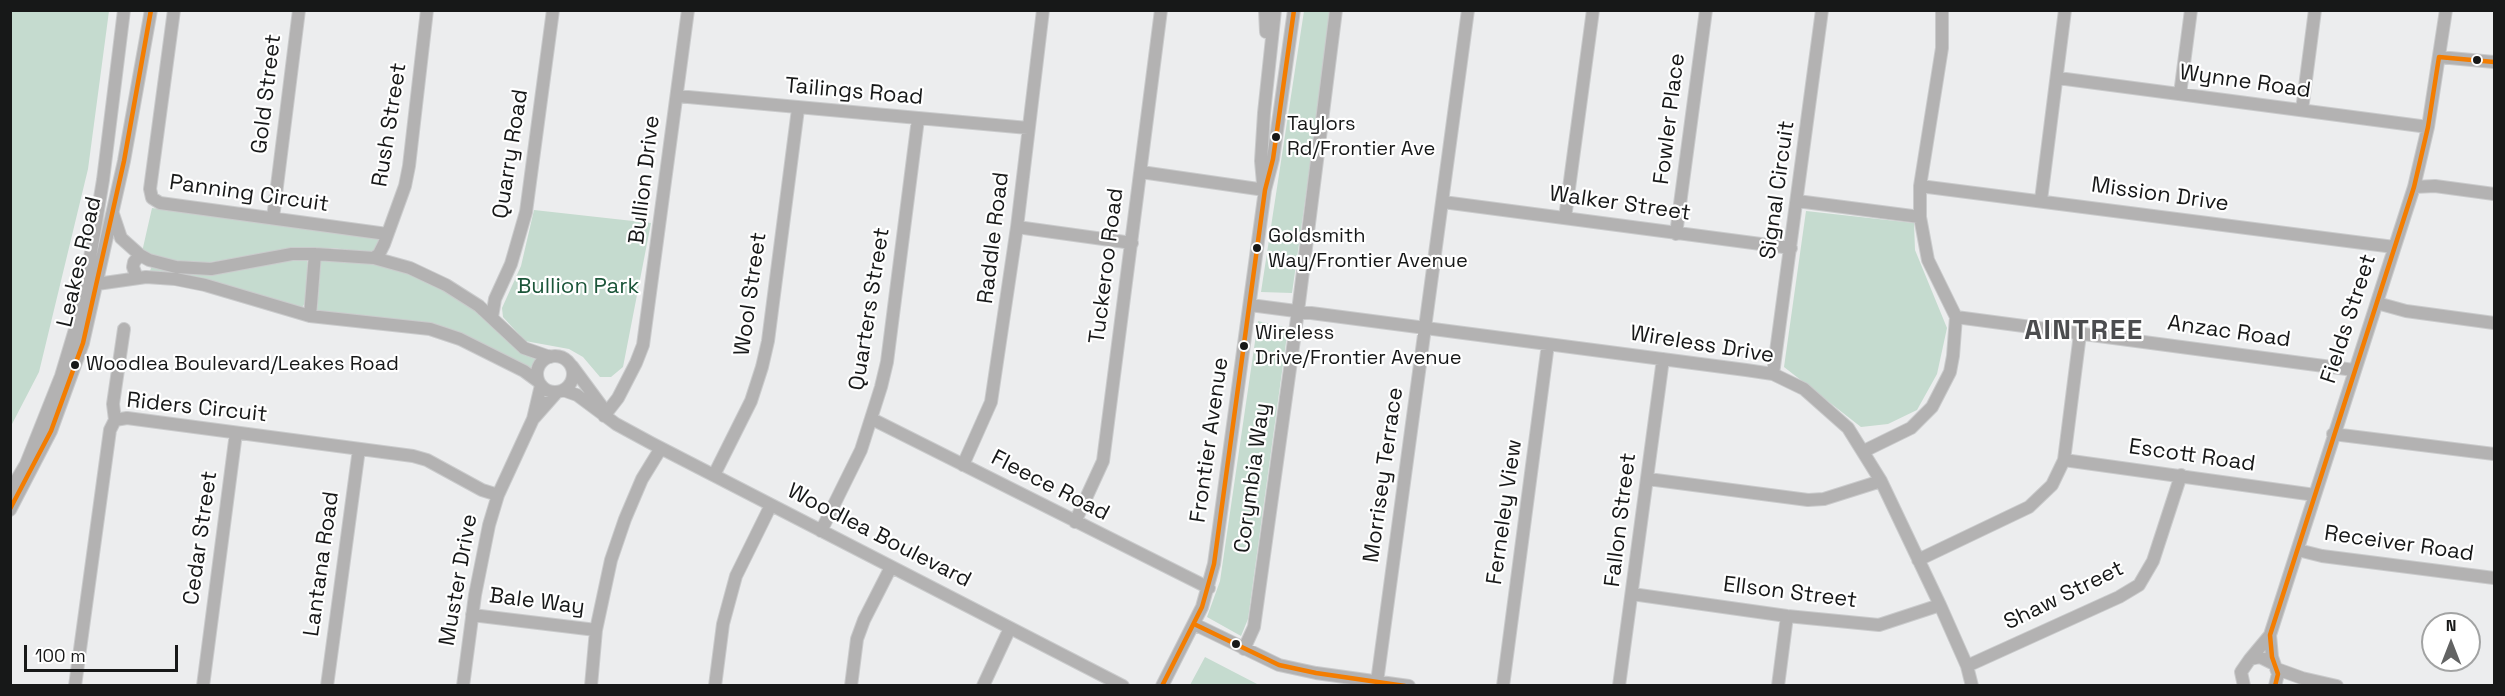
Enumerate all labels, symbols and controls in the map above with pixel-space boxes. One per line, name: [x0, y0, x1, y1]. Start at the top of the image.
street label: Gold Street: [247, 33, 287, 155]
street label: Fowler Place: [1649, 52, 1691, 186]
unlabelled marker: [2471, 54, 2483, 66]
street label: Wynne Road: [2178, 60, 2312, 104]
street label: Rush Street: [367, 61, 413, 189]
street label: Tailings Road: [784, 73, 924, 111]
street label: Quarry Road: [488, 87, 534, 221]
place label: Taylors Rd/Frontier Ave: [1287, 113, 1435, 160]
street label: Bullion Drive: [624, 114, 666, 246]
street label: Signal Circuit: [1755, 119, 1801, 261]
marker: Taylors Rd/Frontier Ave: [1270, 131, 1282, 143]
street label: Panning Circuit: [168, 170, 330, 218]
street label: Raddle Road: [973, 171, 1015, 305]
street label: Mission Drive: [2090, 172, 2230, 218]
street label: Walker Street: [1548, 181, 1692, 227]
street label: Tuckeroo Road: [1084, 187, 1130, 345]
street label: Leakes Road: [52, 194, 108, 330]
place label: Goldsmith Way/Frontier Avenue: [1268, 225, 1468, 272]
street label: Quarters Street: [844, 226, 896, 392]
street label: Wool Street: [729, 231, 773, 357]
marker: Goldsmith Way/Frontier Avenue: [1251, 242, 1263, 254]
street label: Fields Street: [2316, 251, 2382, 387]
park label: Bullion Park: [517, 274, 639, 300]
street label: Anzac Road: [2166, 310, 2292, 354]
district label: AINTREE: [2024, 314, 2144, 348]
street label: Wireless Drive: [1628, 321, 1776, 369]
place label: Wireless Drive/Frontier Avenue: [1255, 322, 1462, 369]
marker: Wireless Drive/Frontier Avenue: [1238, 340, 1250, 352]
place label: Woodlea Boulevard/Leakes Road: [86, 353, 399, 377]
street label: Frontier Avenue: [1185, 356, 1235, 524]
marker: Woodlea Boulevard/Leakes Road: [69, 359, 81, 371]
street label: Morrisey Terrace: [1359, 386, 1409, 564]
street label: Riders Circuit: [125, 387, 269, 429]
street label: Corymbia Way: [1229, 401, 1277, 555]
street label: Escott Road: [2127, 434, 2257, 478]
street label: Ferneley View: [1482, 438, 1528, 586]
street label: Fleece Road: [986, 445, 1114, 527]
street label: Fallon Street: [1600, 451, 1642, 589]
street label: Cedar Street: [179, 469, 223, 607]
street label: Woodlea Boulevard: [783, 478, 975, 594]
street label: Lantana Road: [299, 490, 345, 638]
street label: Muster Drive: [434, 512, 484, 648]
street label: Receiver Road: [2322, 520, 2476, 568]
street label: Shaw Street: [2000, 556, 2128, 636]
street label: Ellson Street: [1722, 572, 1858, 614]
street label: Bale Way: [488, 583, 586, 621]
north arrow: [2421, 612, 2481, 672]
text: N: [2446, 615, 2456, 636]
scale bar: [27, 633, 182, 671]
unlabelled marker: [1230, 638, 1242, 650]
text: 100 m: [35, 644, 86, 667]

